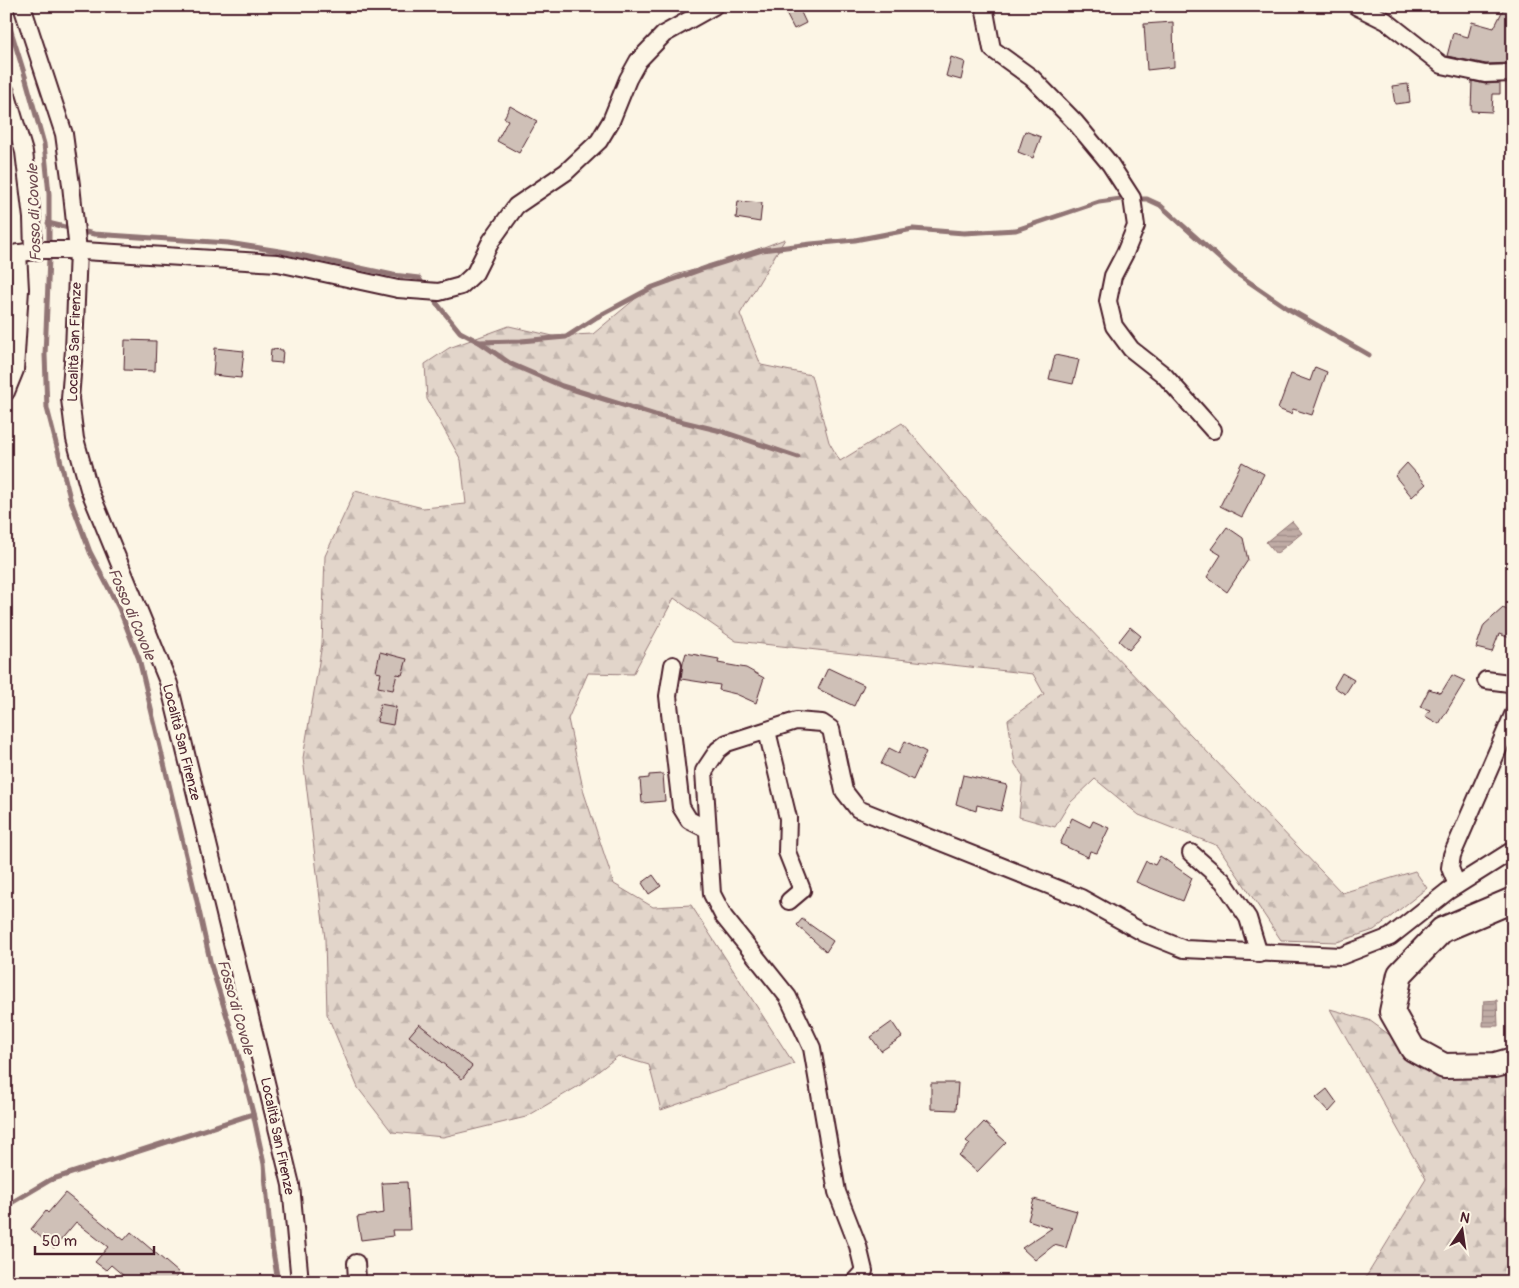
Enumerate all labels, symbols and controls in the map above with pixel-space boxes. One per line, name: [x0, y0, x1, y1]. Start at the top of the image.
water label: Fosso di Covole: [23, 162, 46, 262]
street label: Località San Firenze: [64, 282, 85, 402]
water label: Fosso di Covole: [104, 566, 160, 664]
street label: Località San Firenze: [159, 682, 204, 802]
water label: Fosso di Covole: [213, 958, 259, 1058]
street label: Località San Firenze: [257, 1076, 298, 1196]
north arrow: [1436, 1206, 1486, 1256]
text: N: [1458, 1208, 1471, 1227]
scale bar: [35, 1223, 154, 1255]
text: 50 m: [42, 1232, 77, 1251]

